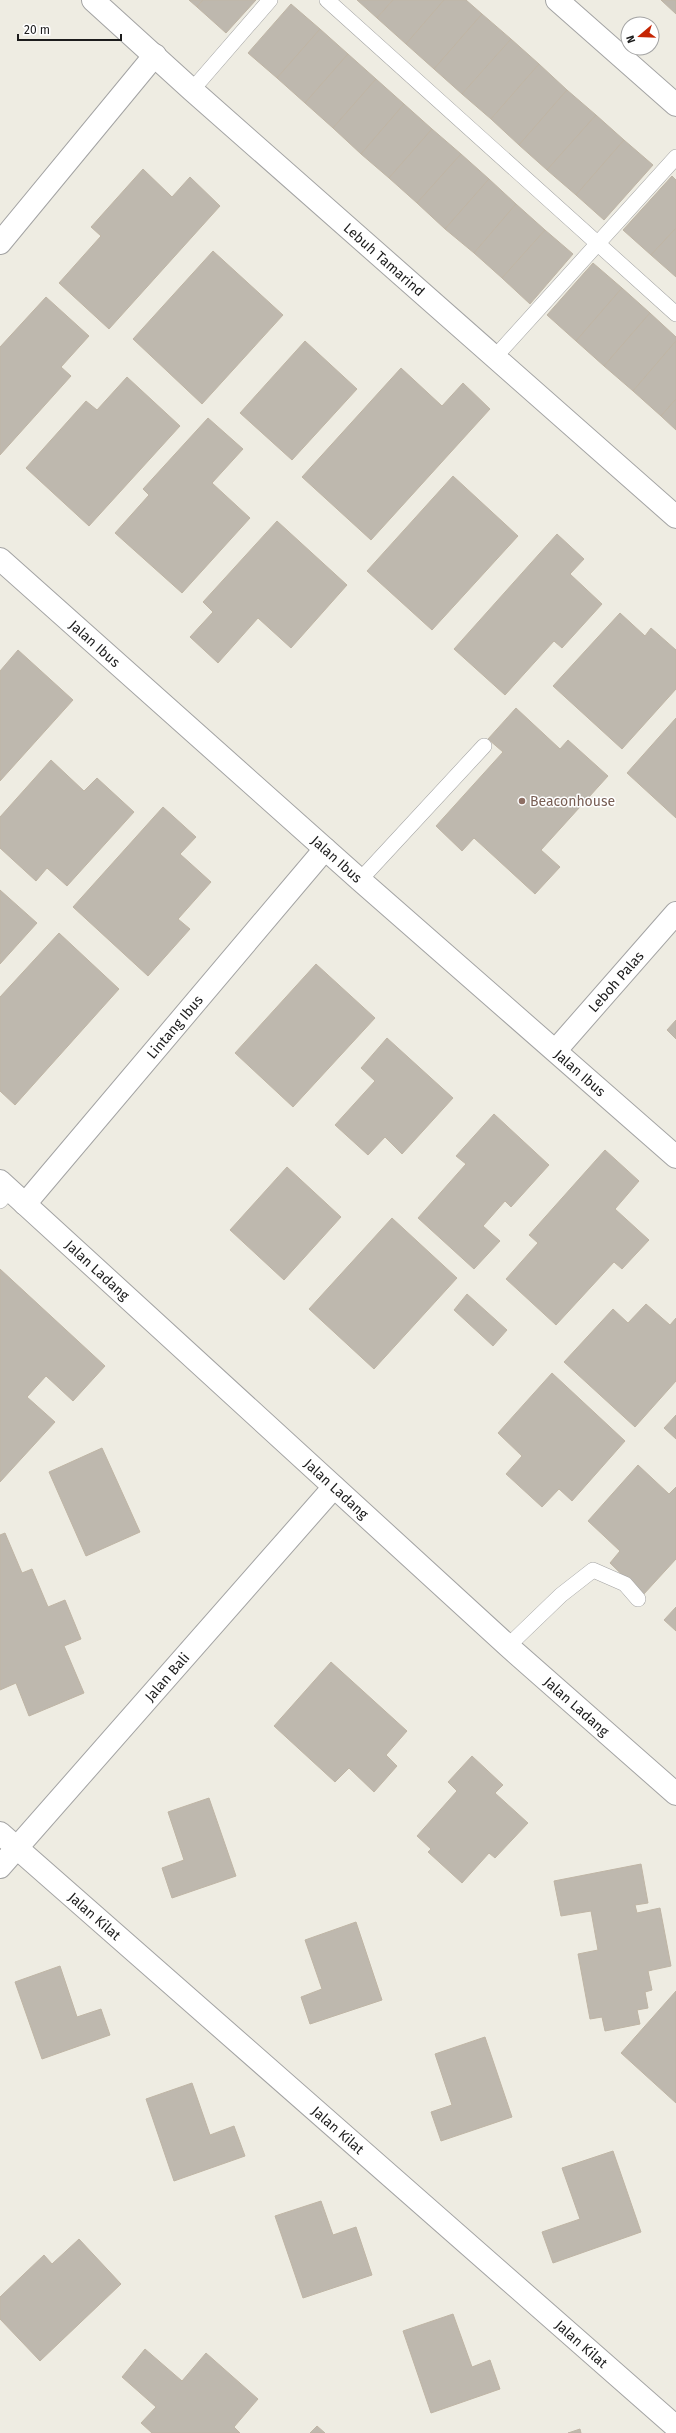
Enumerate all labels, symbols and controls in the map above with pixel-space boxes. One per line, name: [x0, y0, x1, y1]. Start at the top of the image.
scale bar: [18, 16, 121, 42]
north arrow: [620, 16, 660, 56]
text: 20 m: [24, 23, 50, 37]
text: N: [624, 34, 638, 45]
street label: Lebuh Tamarind: [340, 219, 428, 300]
street label: Jalan Ibus: [66, 616, 124, 671]
place label: Beaconhouse: [530, 793, 615, 810]
marker: Beaconhouse: [517, 796, 527, 806]
street label: Jalan Ibus: [308, 832, 366, 887]
street label: Leboh Palas: [585, 947, 648, 1016]
street label: Lintang Ibus: [143, 991, 207, 1062]
street label: Jalan Ibus: [551, 1046, 610, 1100]
street label: Jalan Ladang: [62, 1236, 134, 1304]
street label: Jalan Ladang: [301, 1455, 373, 1523]
street label: Jalan Bali: [141, 1649, 193, 1705]
street label: Jalan Ladang: [540, 1673, 613, 1740]
street label: Jalan Kilat: [65, 1889, 125, 1944]
street label: Jalan Kilat: [308, 2102, 369, 2158]
street label: Jalan Kilat: [552, 2316, 612, 2372]

